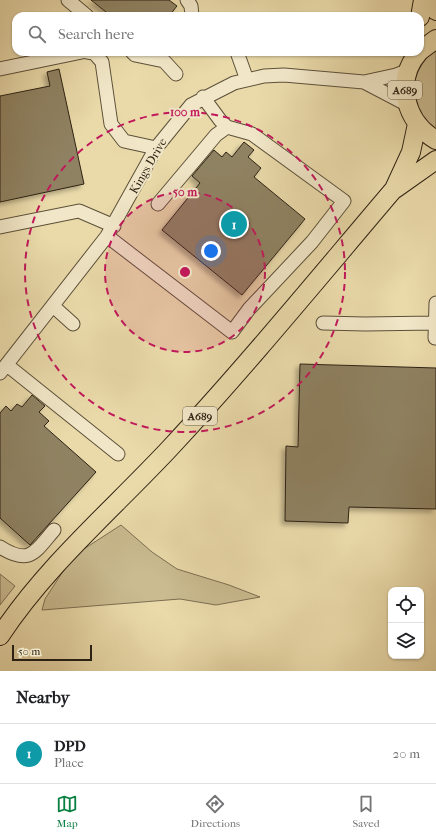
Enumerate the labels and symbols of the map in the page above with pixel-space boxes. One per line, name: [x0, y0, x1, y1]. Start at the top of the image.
road number: A689: [388, 81, 422, 99]
text: 100 m: [170, 105, 201, 119]
street label: Kings Drive: [126, 136, 170, 196]
text: 50 m: [173, 185, 198, 199]
pin: 1: [221, 209, 247, 239]
your location: [201, 241, 221, 261]
centre of rings: [178, 265, 192, 279]
road number: A689: [183, 407, 217, 425]
scale bar: [12, 643, 92, 662]

